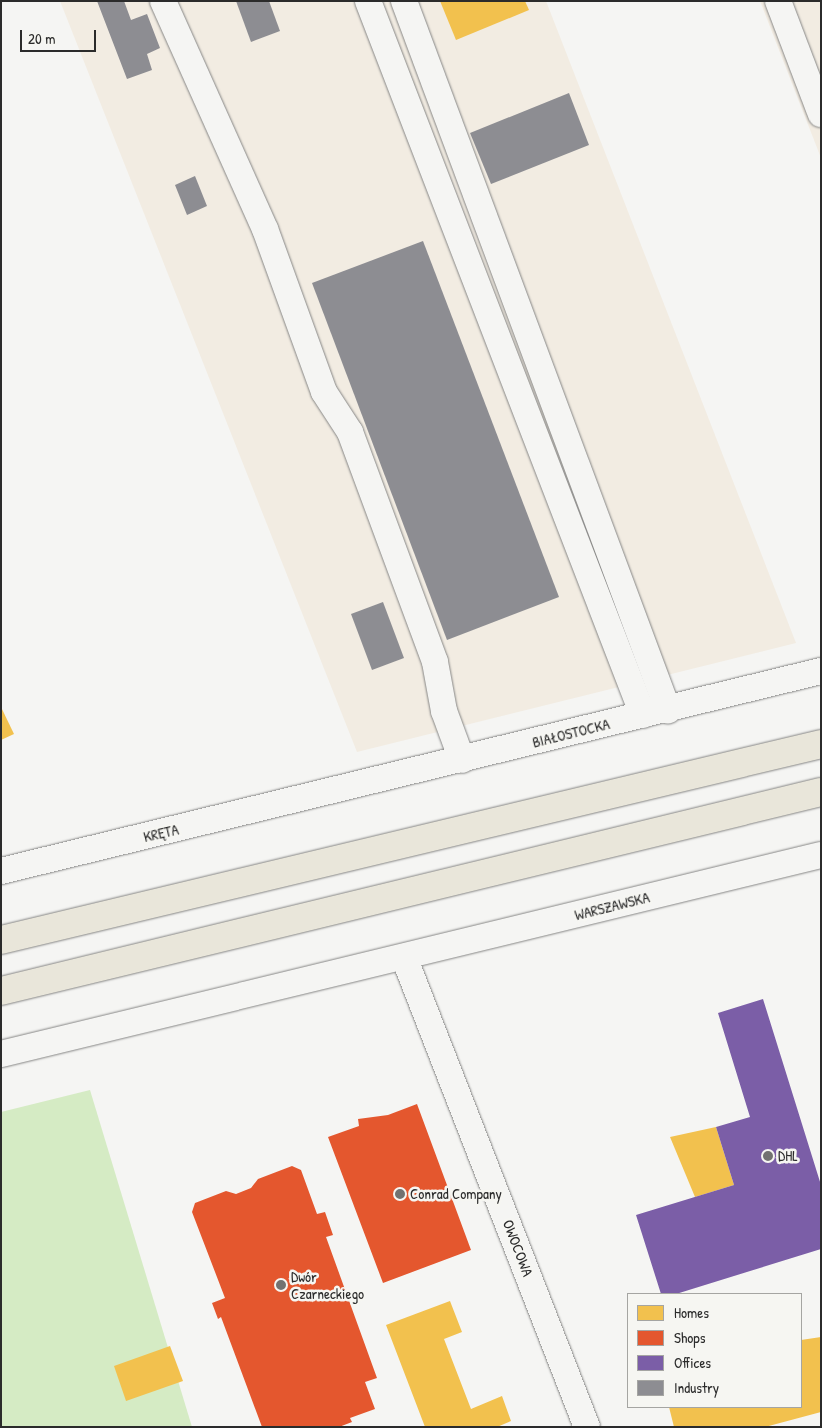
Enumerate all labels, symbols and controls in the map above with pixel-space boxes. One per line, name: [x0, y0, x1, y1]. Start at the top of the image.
scale bar: [22, 20, 99, 52]
text: 20 m: [28, 28, 55, 49]
street label: BIAŁOSTOCKA: [530, 715, 612, 751]
street label: KRĘTA: [142, 820, 180, 846]
street label: WARSZAWSKA: [573, 888, 651, 924]
place label: DHL: [778, 1147, 798, 1165]
marker: DHL: [762, 1150, 774, 1162]
place label: Conrad Company: [410, 1185, 502, 1203]
marker: Conrad Company: [394, 1188, 406, 1200]
street label: OWOCOWA: [499, 1217, 537, 1279]
place label: Dwór Czarneckiego: [291, 1267, 364, 1302]
marker: Dwór Czarneckiego: [275, 1279, 287, 1291]
legend: [627, 1293, 802, 1408]
text: Homes: [674, 1302, 709, 1323]
text: Shops: [674, 1327, 705, 1348]
text: Offices: [674, 1352, 711, 1373]
text: Industry: [674, 1377, 719, 1398]

